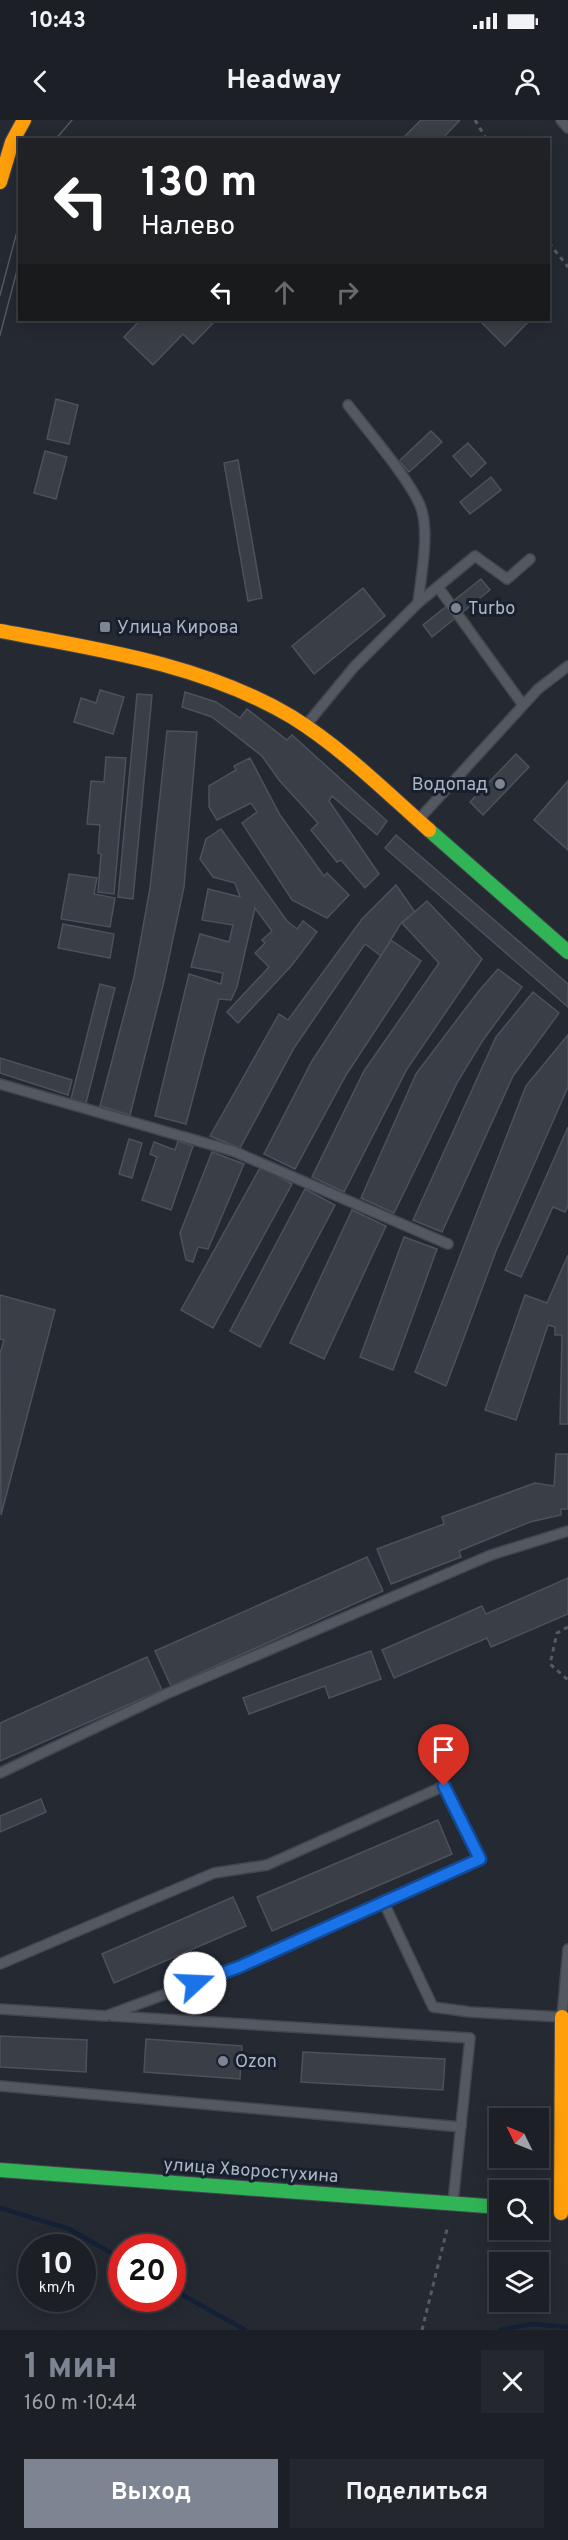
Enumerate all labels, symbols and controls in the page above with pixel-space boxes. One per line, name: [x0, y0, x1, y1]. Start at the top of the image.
text: 10:43: [30, 8, 86, 35]
text: Headway: [226, 64, 342, 98]
icon: back: [24, 65, 57, 98]
icon: person: [511, 65, 544, 98]
text: 130 m: [141, 158, 257, 211]
icon: left: [42, 162, 120, 240]
text: Налево: [141, 210, 235, 244]
icon: left: [205, 276, 238, 309]
icon: ahead: [268, 276, 301, 309]
icon: right: [331, 276, 364, 309]
place label: Turbo: [468, 598, 515, 621]
marker: Turbo: [449, 601, 463, 615]
place label: Улица Кирова: [117, 617, 238, 640]
marker: Улица Кирова: [98, 620, 112, 634]
place label: Водопад: [412, 774, 488, 797]
marker: Водопад: [493, 777, 507, 791]
pin: [418, 1724, 469, 1786]
icon: arrive: [427, 1733, 460, 1766]
position arrow: [163, 1951, 227, 2015]
place label: Ozon: [235, 2051, 277, 2074]
marker: Ozon: [216, 2054, 230, 2068]
north arrow: [489, 2108, 549, 2168]
map controls: [489, 2108, 549, 2312]
street label: улица Хворостухина: [163, 2154, 339, 2189]
button: search: [489, 2180, 549, 2240]
speed limit sign: 20: [108, 2234, 186, 2312]
text: 10: [41, 2247, 73, 2284]
button: layers: [489, 2252, 549, 2312]
text: km/h: [39, 2279, 75, 2298]
text: 1 мин: [24, 2345, 118, 2391]
button: close: [481, 2350, 544, 2413]
text: 160 m · 10:44: [24, 2391, 137, 2417]
button: Выход: [24, 2459, 278, 2528]
button: Поделиться: [290, 2459, 544, 2528]

